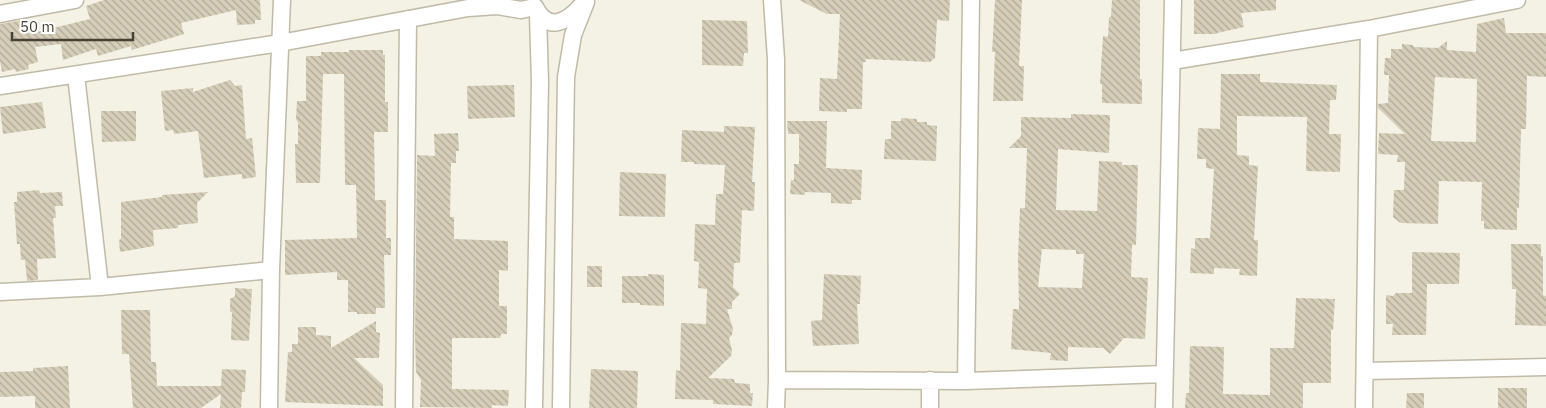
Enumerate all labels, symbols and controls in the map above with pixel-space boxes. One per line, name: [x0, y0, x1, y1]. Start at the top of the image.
scale bar: [12, 10, 134, 42]
text: 50 m: [20, 17, 55, 36]

